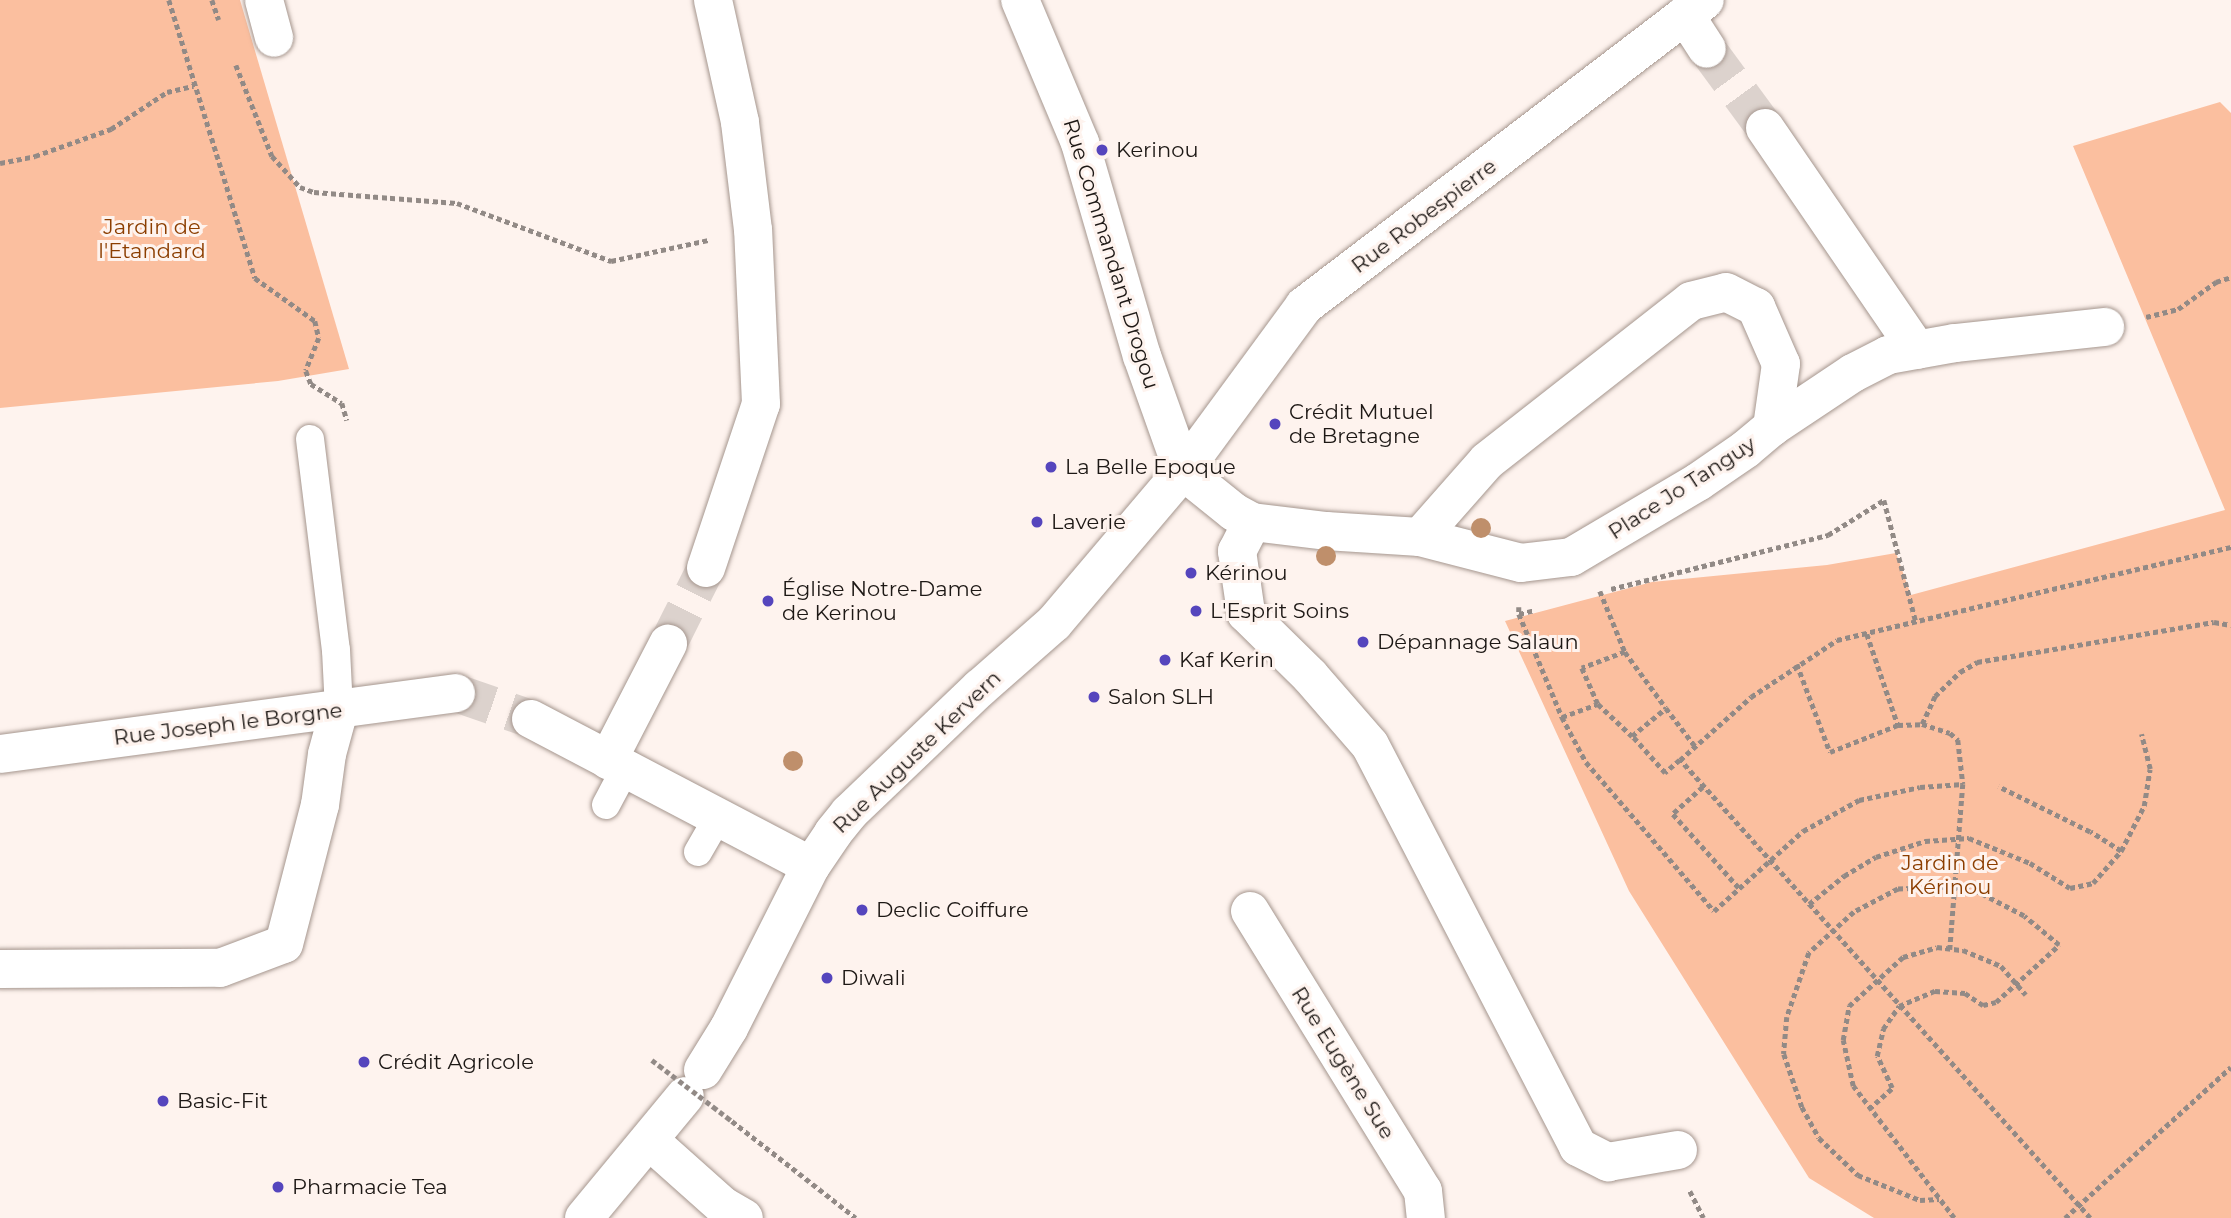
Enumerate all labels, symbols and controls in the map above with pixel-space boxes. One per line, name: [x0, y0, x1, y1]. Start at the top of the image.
street label: Rue Commandant Drogou: [1058, 116, 1164, 392]
place label: Kerinou: [1116, 137, 1198, 163]
marker: Kerinou: [1094, 142, 1110, 158]
street label: Rue Robespierre: [1347, 153, 1501, 279]
park label: Jardin de l'Etandard: [98, 214, 206, 264]
place label: Crédit Mutuel de Bretagne: [1289, 399, 1434, 449]
marker: Crédit Mutuel de Bretagne: [1267, 416, 1283, 432]
street label: Place Jo Tanguy: [1604, 431, 1760, 545]
place label: La Belle Epoque: [1065, 454, 1236, 480]
marker: La Belle Epoque: [1043, 459, 1059, 475]
place label: Laverie: [1051, 509, 1126, 535]
marker: Laverie: [1029, 514, 1045, 530]
place label: Kérinou: [1205, 560, 1287, 586]
marker: Kérinou: [1183, 565, 1199, 581]
place label: Église Notre-Dame de Kerinou: [782, 576, 983, 626]
marker: Église Notre-Dame de Kerinou: [760, 593, 776, 609]
place label: L'Esprit Soins: [1210, 598, 1349, 624]
marker: L'Esprit Soins: [1188, 603, 1204, 619]
place label: Dépannage Salaun: [1377, 629, 1579, 655]
marker: Dépannage Salaun: [1355, 634, 1371, 650]
place label: Kaf Kerin: [1179, 647, 1274, 673]
marker: Kaf Kerin: [1157, 652, 1173, 668]
street label: Rue Auguste Kervern: [828, 665, 1006, 839]
place label: Salon SLH: [1108, 684, 1214, 710]
marker: Salon SLH: [1086, 689, 1102, 705]
street label: Rue Joseph le Borgne: [112, 697, 344, 751]
park label: Jardin de Kérinou: [1901, 850, 1999, 900]
place label: Declic Coiffure: [876, 897, 1029, 923]
marker: Declic Coiffure: [854, 902, 870, 918]
place label: Diwali: [841, 965, 906, 991]
marker: Diwali: [819, 970, 835, 986]
street label: Rue Eugène Sue: [1286, 982, 1400, 1144]
place label: Crédit Agricole: [378, 1049, 534, 1075]
marker: Crédit Agricole: [356, 1054, 372, 1070]
place label: Basic-Fit: [177, 1088, 268, 1114]
marker: Basic-Fit: [155, 1093, 171, 1109]
place label: Pharmacie Tea: [292, 1174, 448, 1200]
marker: Pharmacie Tea: [270, 1179, 286, 1195]

